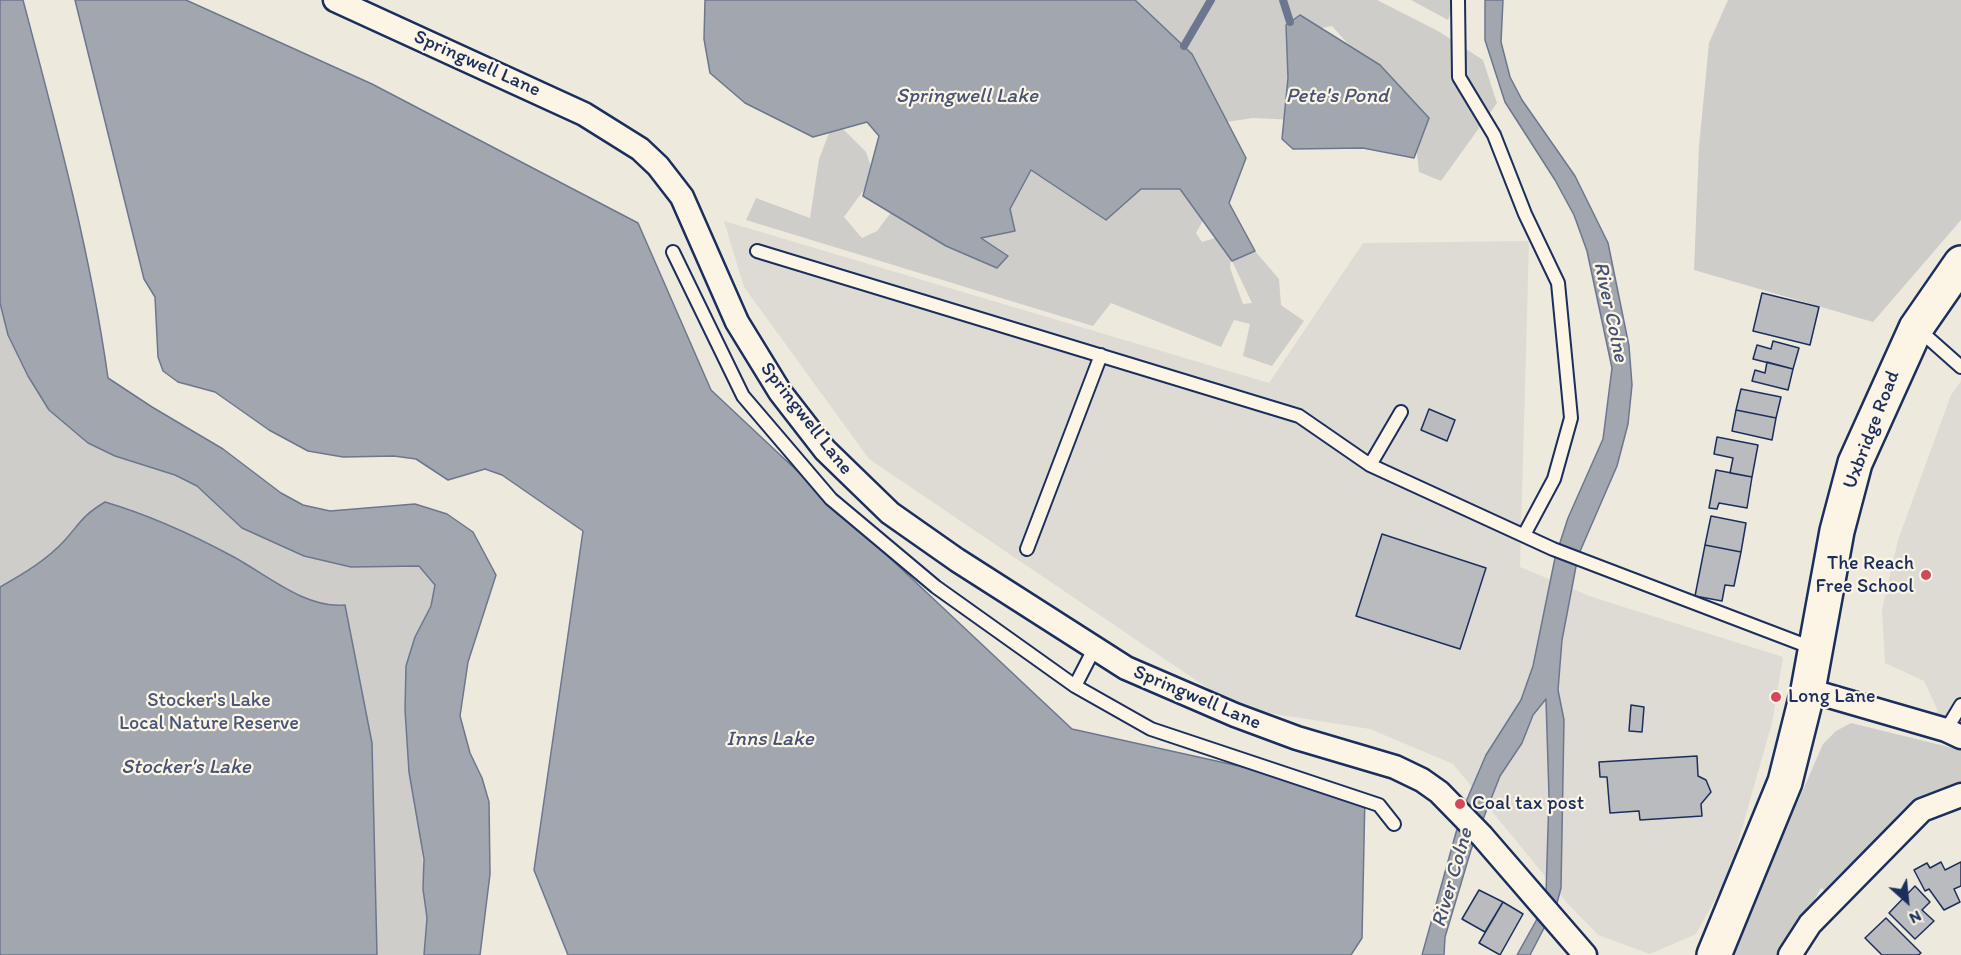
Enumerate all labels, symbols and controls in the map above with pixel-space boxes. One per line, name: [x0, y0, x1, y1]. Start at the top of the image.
street label: Springwell Lane: [410, 25, 544, 103]
water label: Springwell Lake: [896, 84, 1038, 110]
water label: Pete's Pond: [1286, 84, 1388, 110]
water label: River Colne: [1587, 260, 1633, 364]
street label: Springwell Lane: [755, 358, 857, 480]
street label: Uxbridge Road: [1838, 367, 1906, 493]
place label: The Reach Free School: [1816, 552, 1914, 599]
marker: The Reach Free School: [1919, 568, 1933, 582]
street label: Springwell Lane: [1130, 660, 1264, 736]
place label: Long Lane: [1788, 685, 1876, 709]
park label: Stocker's Lake Local Nature Reserve: [119, 689, 299, 736]
marker: Long Lane: [1769, 690, 1783, 704]
water label: Inns Lake: [726, 727, 814, 753]
water label: Stocker's Lake: [121, 755, 251, 781]
place label: Coal tax post: [1472, 792, 1584, 816]
marker: Coal tax post: [1453, 797, 1467, 811]
water label: River Colne: [1427, 826, 1479, 930]
north arrow: [1877, 871, 1937, 931]
text: N: [1906, 907, 1925, 928]

